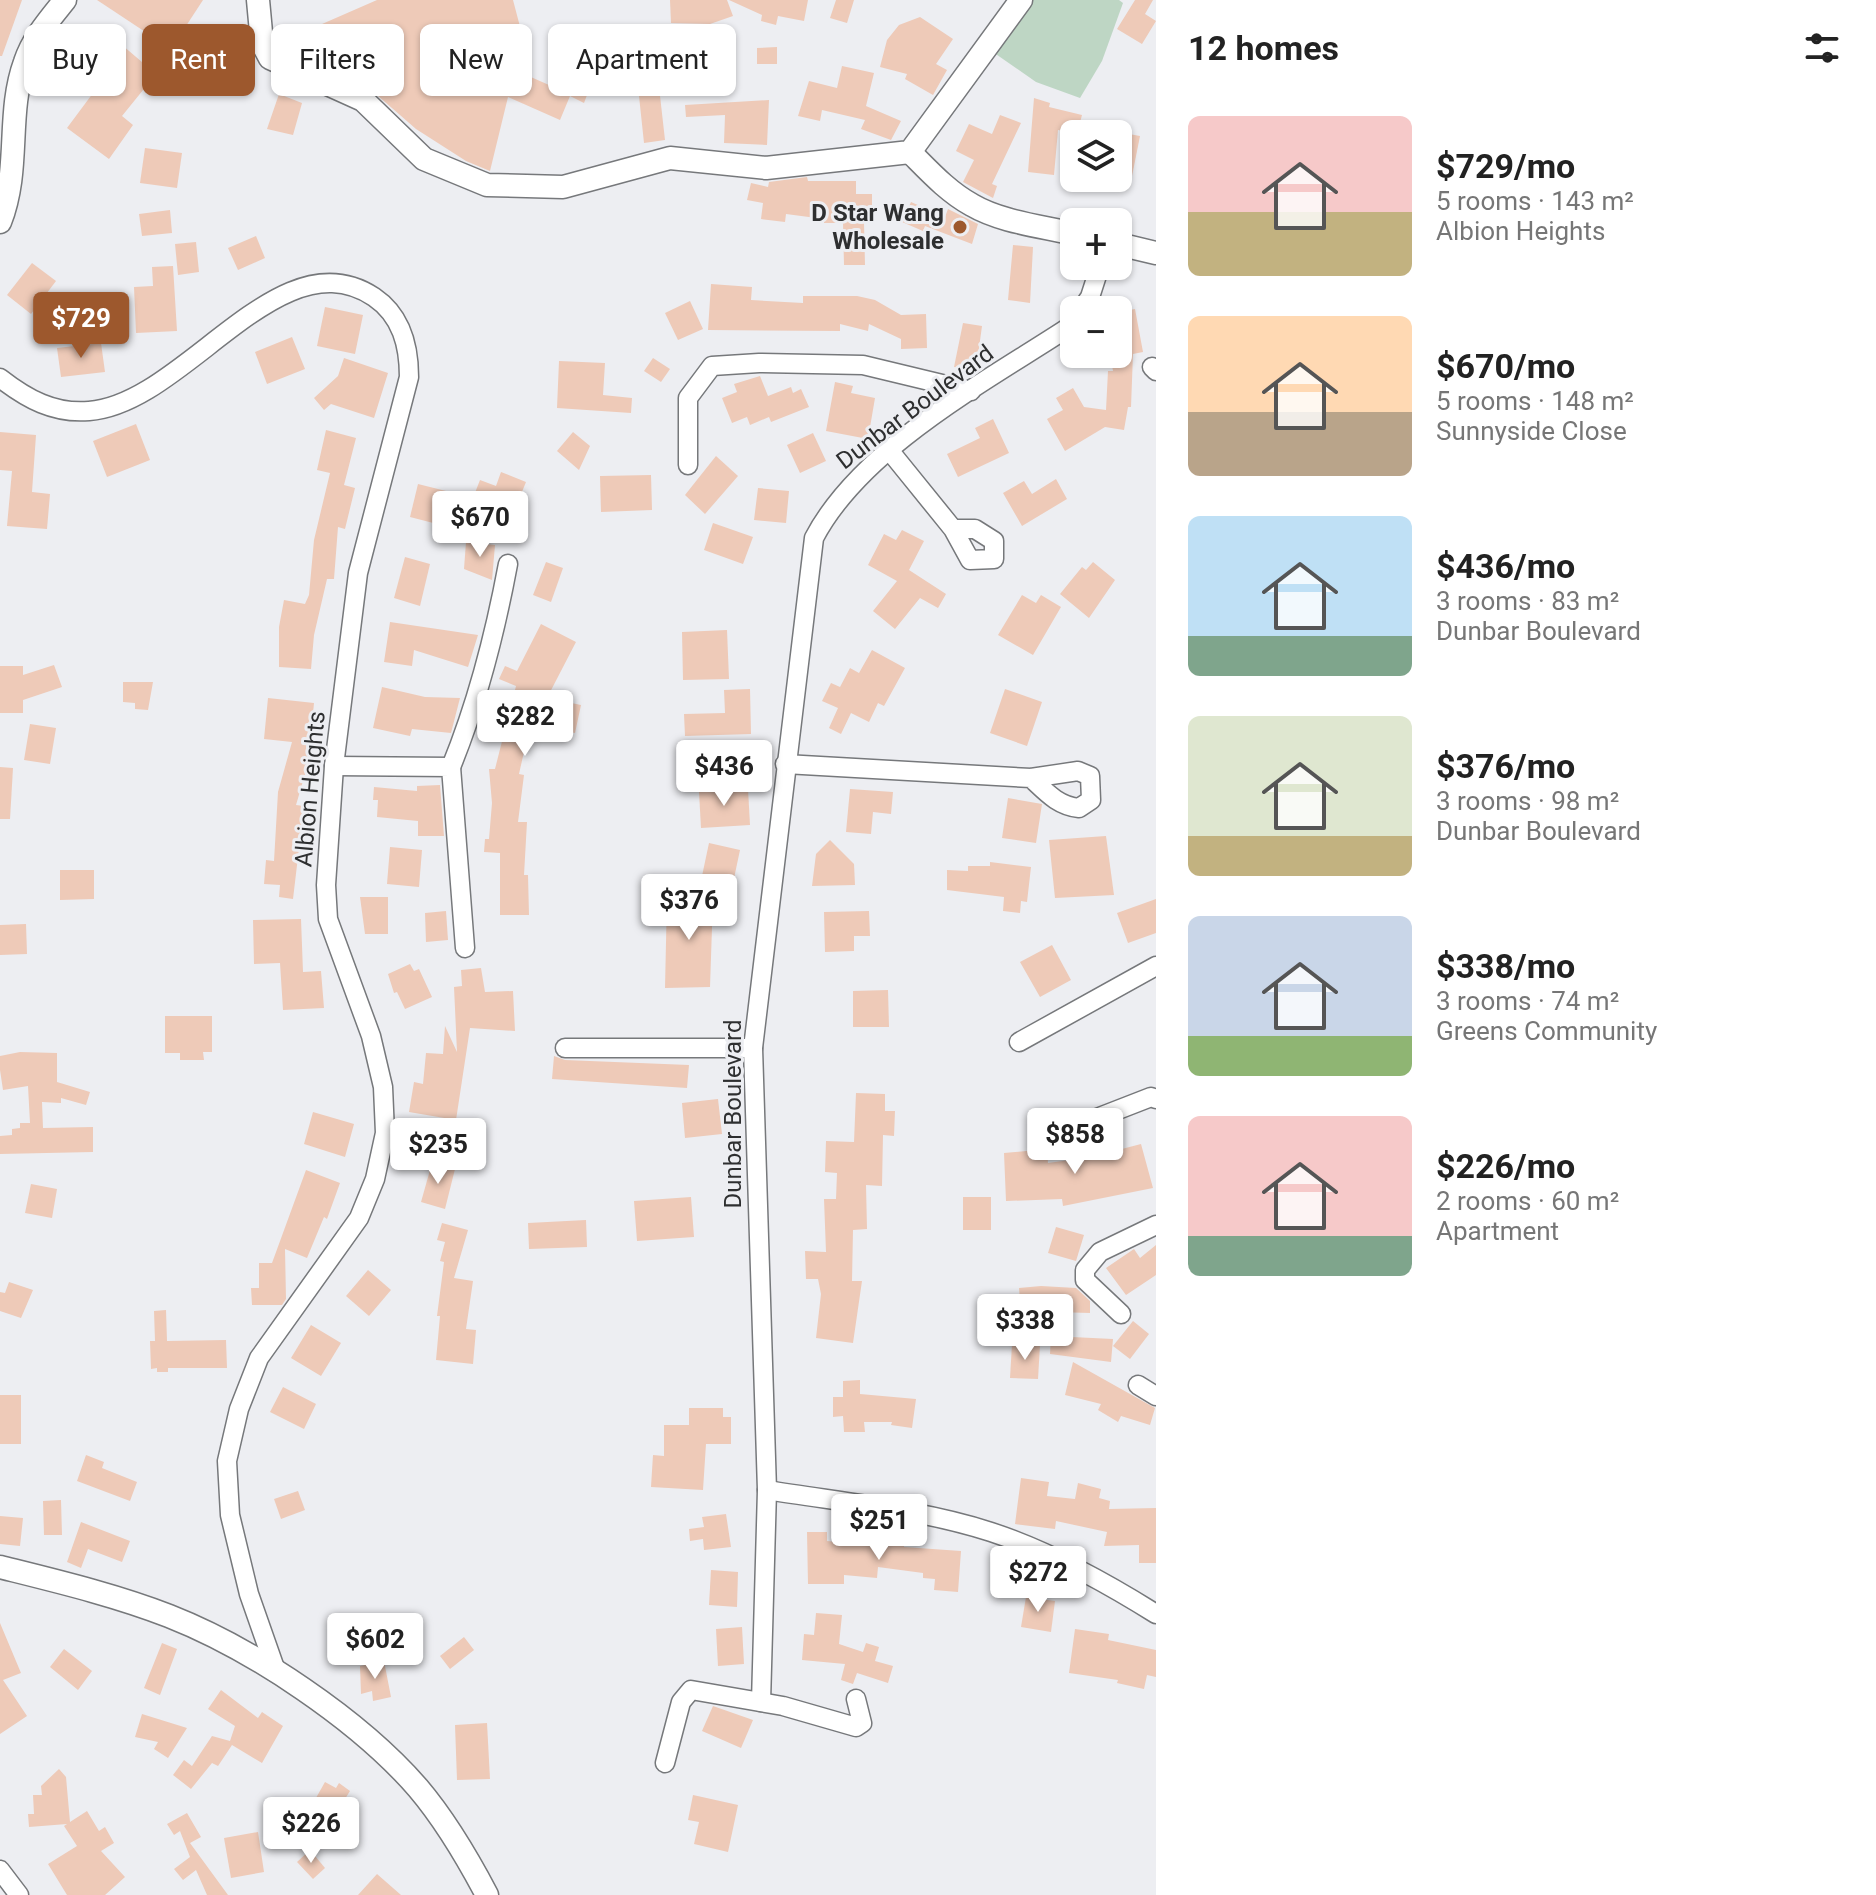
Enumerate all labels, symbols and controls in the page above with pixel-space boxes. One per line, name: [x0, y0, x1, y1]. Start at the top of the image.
chip: Buy: [24, 24, 126, 96]
chip: Rent: [142, 24, 255, 96]
chip: Filters: [271, 24, 404, 96]
chip: New: [420, 24, 532, 96]
chip: Apartment: [548, 24, 736, 96]
icon: filters: [1800, 26, 1844, 70]
text: 12 homes: [1188, 28, 1339, 68]
map controls: [1060, 120, 1132, 368]
button: layers: [1060, 120, 1132, 192]
text: $729/mo: [1436, 146, 1575, 186]
icon: home: [1252, 148, 1348, 244]
text: 5 rooms · 143 m²: [1436, 186, 1634, 216]
place label: D Star Wang Wholesale: [811, 199, 944, 255]
button: +: [1060, 208, 1132, 280]
text: Albion Heights: [1436, 216, 1605, 246]
marker: D Star Wang Wholesale: [951, 218, 969, 236]
pin: $729: [34, 292, 128, 360]
button: −: [1060, 296, 1132, 368]
text: $729: [51, 303, 111, 333]
street label: Dunbar Boulevard: [831, 339, 999, 475]
text: $670/mo: [1436, 346, 1575, 386]
icon: home: [1252, 348, 1348, 444]
text: 5 rooms · 148 m²: [1436, 386, 1634, 416]
text: Sunnyside Close: [1436, 416, 1627, 446]
pin: $670: [433, 491, 527, 559]
text: $670: [450, 502, 510, 532]
text: $436/mo: [1436, 546, 1575, 586]
icon: home: [1252, 548, 1348, 644]
text: 3 rooms · 83 m²: [1436, 586, 1619, 616]
text: Dunbar Boulevard: [1436, 616, 1641, 646]
pin: $282: [478, 690, 572, 758]
text: $282: [495, 701, 555, 731]
street label: Albion Heights: [289, 710, 331, 868]
pin: $436: [677, 740, 771, 808]
text: $376/mo: [1436, 746, 1575, 786]
icon: home: [1252, 748, 1348, 844]
text: $436: [694, 751, 754, 781]
text: 3 rooms · 98 m²: [1436, 786, 1619, 816]
text: Dunbar Boulevard: [1436, 816, 1641, 846]
pin: $376: [642, 874, 736, 942]
text: $376: [659, 885, 719, 915]
text: $338/mo: [1436, 946, 1575, 986]
icon: home: [1252, 948, 1348, 1044]
text: 3 rooms · 74 m²: [1436, 986, 1619, 1016]
text: Greens Community: [1436, 1016, 1657, 1046]
street label: Dunbar Boulevard: [719, 1019, 747, 1209]
pin: $858: [1028, 1108, 1122, 1176]
pin: $235: [391, 1118, 485, 1186]
text: $858: [1045, 1119, 1105, 1149]
text: $235: [408, 1129, 468, 1159]
text: $226/mo: [1436, 1146, 1575, 1186]
icon: home: [1252, 1148, 1348, 1244]
text: 2 rooms · 60 m²: [1436, 1186, 1619, 1216]
text: Apartment: [1436, 1216, 1559, 1246]
pin: $338: [978, 1294, 1072, 1362]
text: $338: [995, 1305, 1055, 1335]
pin: $251: [832, 1494, 926, 1562]
text: $251: [849, 1505, 909, 1535]
pin: $272: [991, 1546, 1085, 1614]
text: $272: [1008, 1557, 1068, 1587]
pin: $602: [328, 1613, 422, 1681]
text: $602: [345, 1624, 405, 1654]
pin: $226: [264, 1797, 358, 1865]
text: $226: [281, 1808, 341, 1838]

